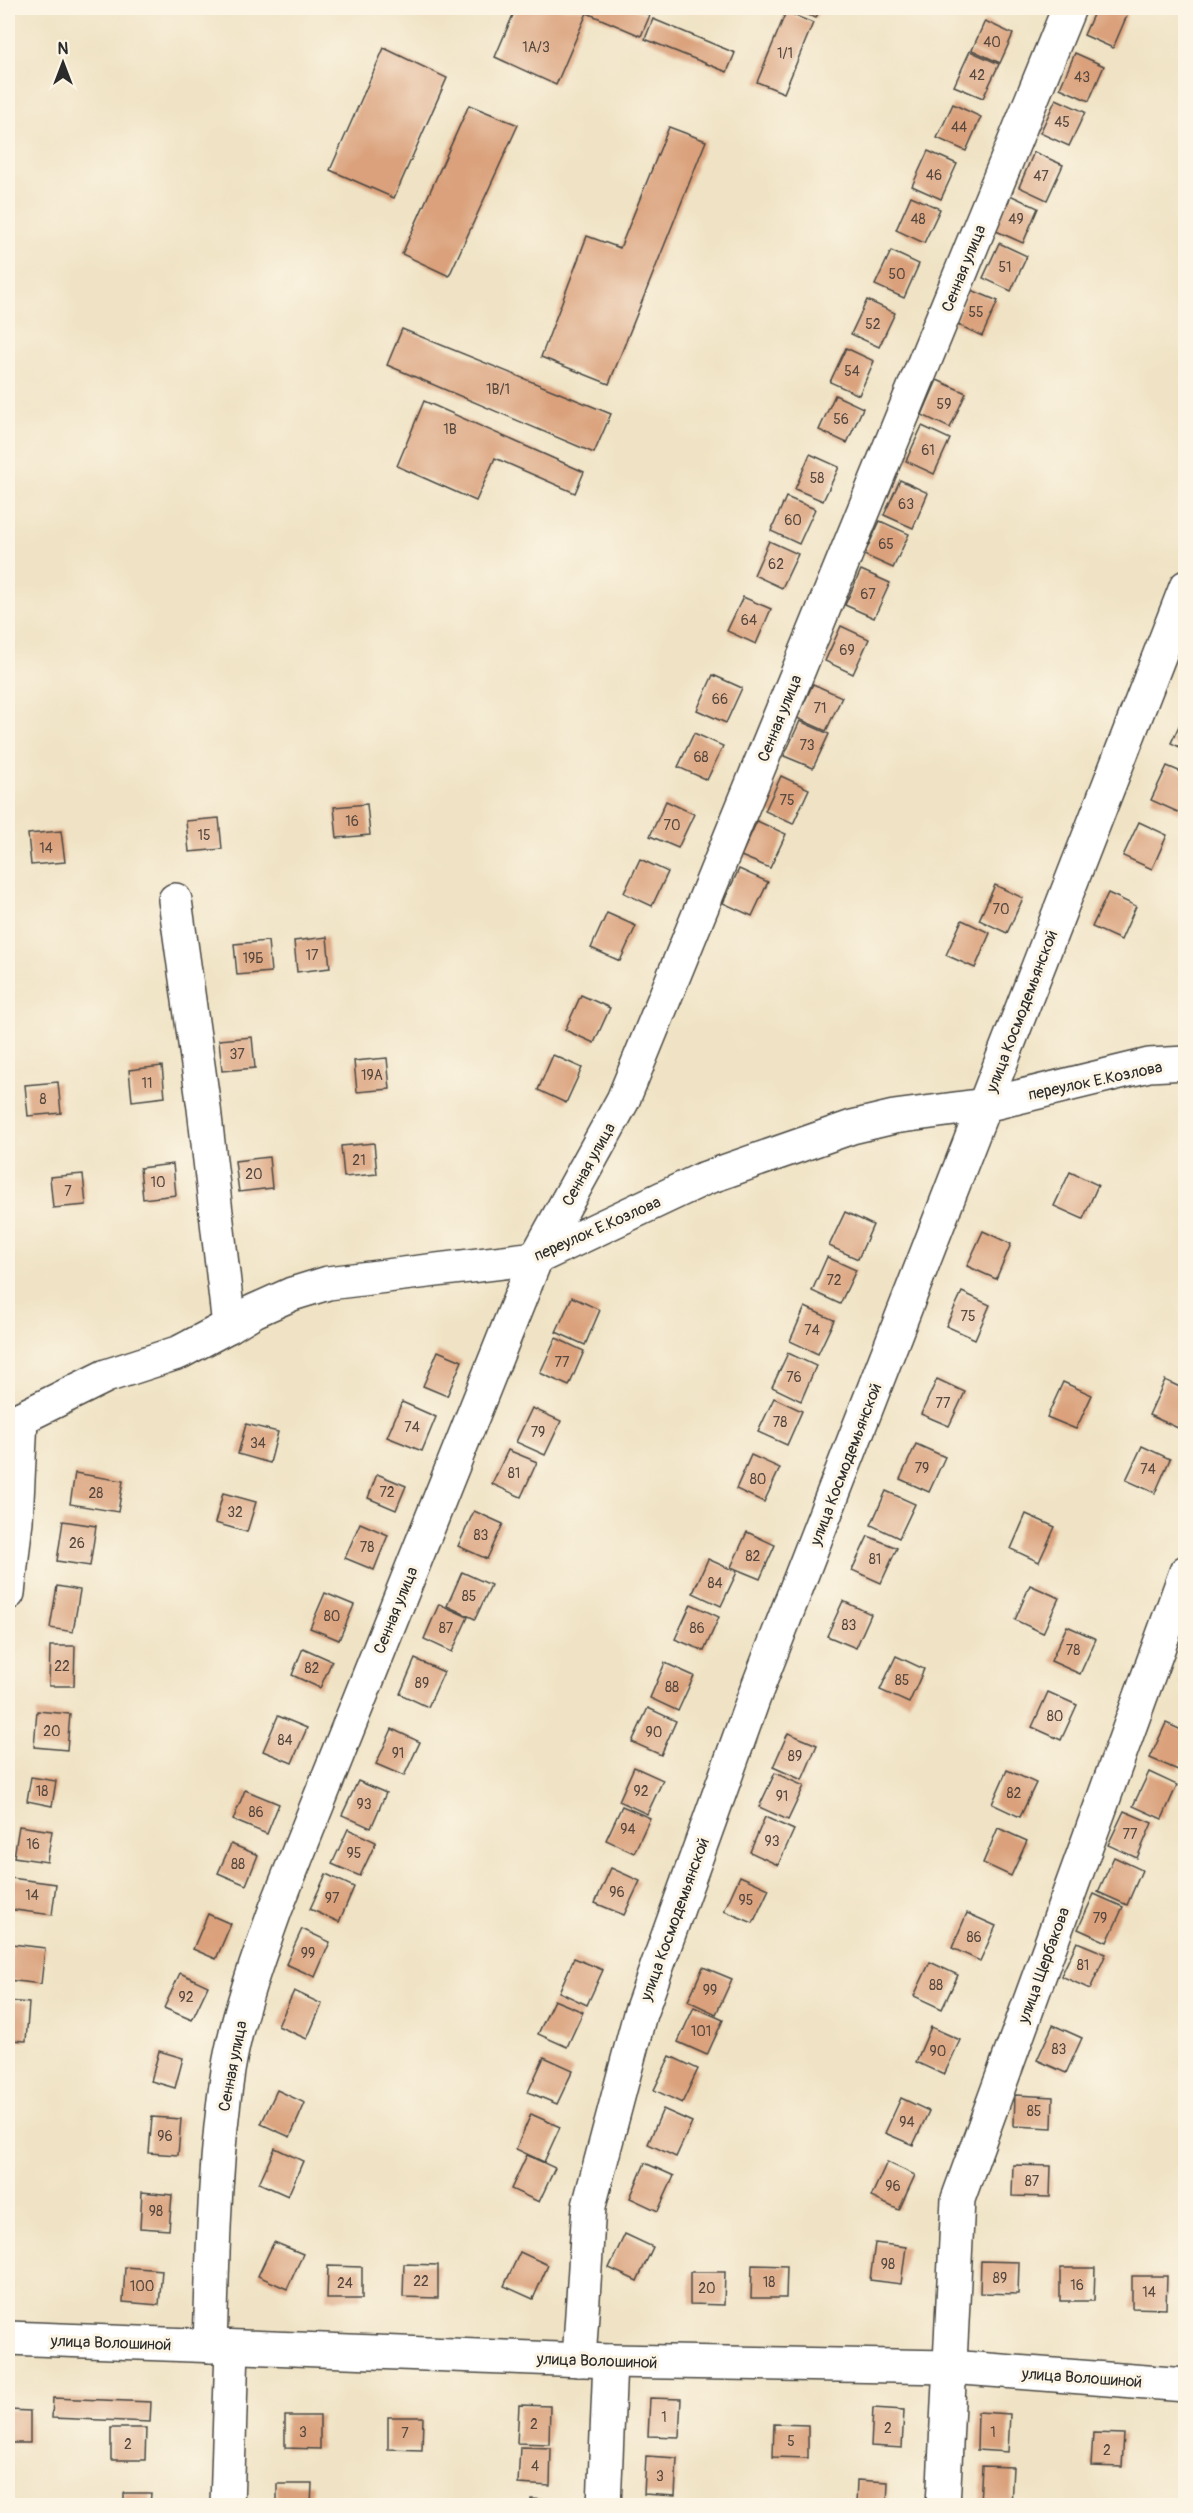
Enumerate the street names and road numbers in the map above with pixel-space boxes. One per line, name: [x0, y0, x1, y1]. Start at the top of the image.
street label: Сенная улица: [937, 222, 990, 315]
street label: Сенная улица: [753, 672, 806, 765]
street label: улица Космодемьянской: [981, 928, 1062, 1096]
street label: переулок Е.Козлова: [1026, 1057, 1164, 1105]
street label: Сенная улица: [558, 1119, 620, 1210]
street label: переулок Е.Козлова: [531, 1192, 664, 1266]
street label: улица Космодемьянской: [805, 1381, 886, 1549]
street label: Сенная улица: [369, 1564, 422, 1657]
street label: улица Космодемьянской: [636, 1835, 714, 2004]
street label: улица Щербакова: [1013, 1905, 1074, 2027]
street label: Сенная улица: [214, 2019, 252, 2113]
street label: улица Волошиной: [49, 2331, 172, 2355]
street label: улица Волошиной: [535, 2349, 658, 2373]
street label: улица Волошиной: [1020, 2364, 1143, 2392]

